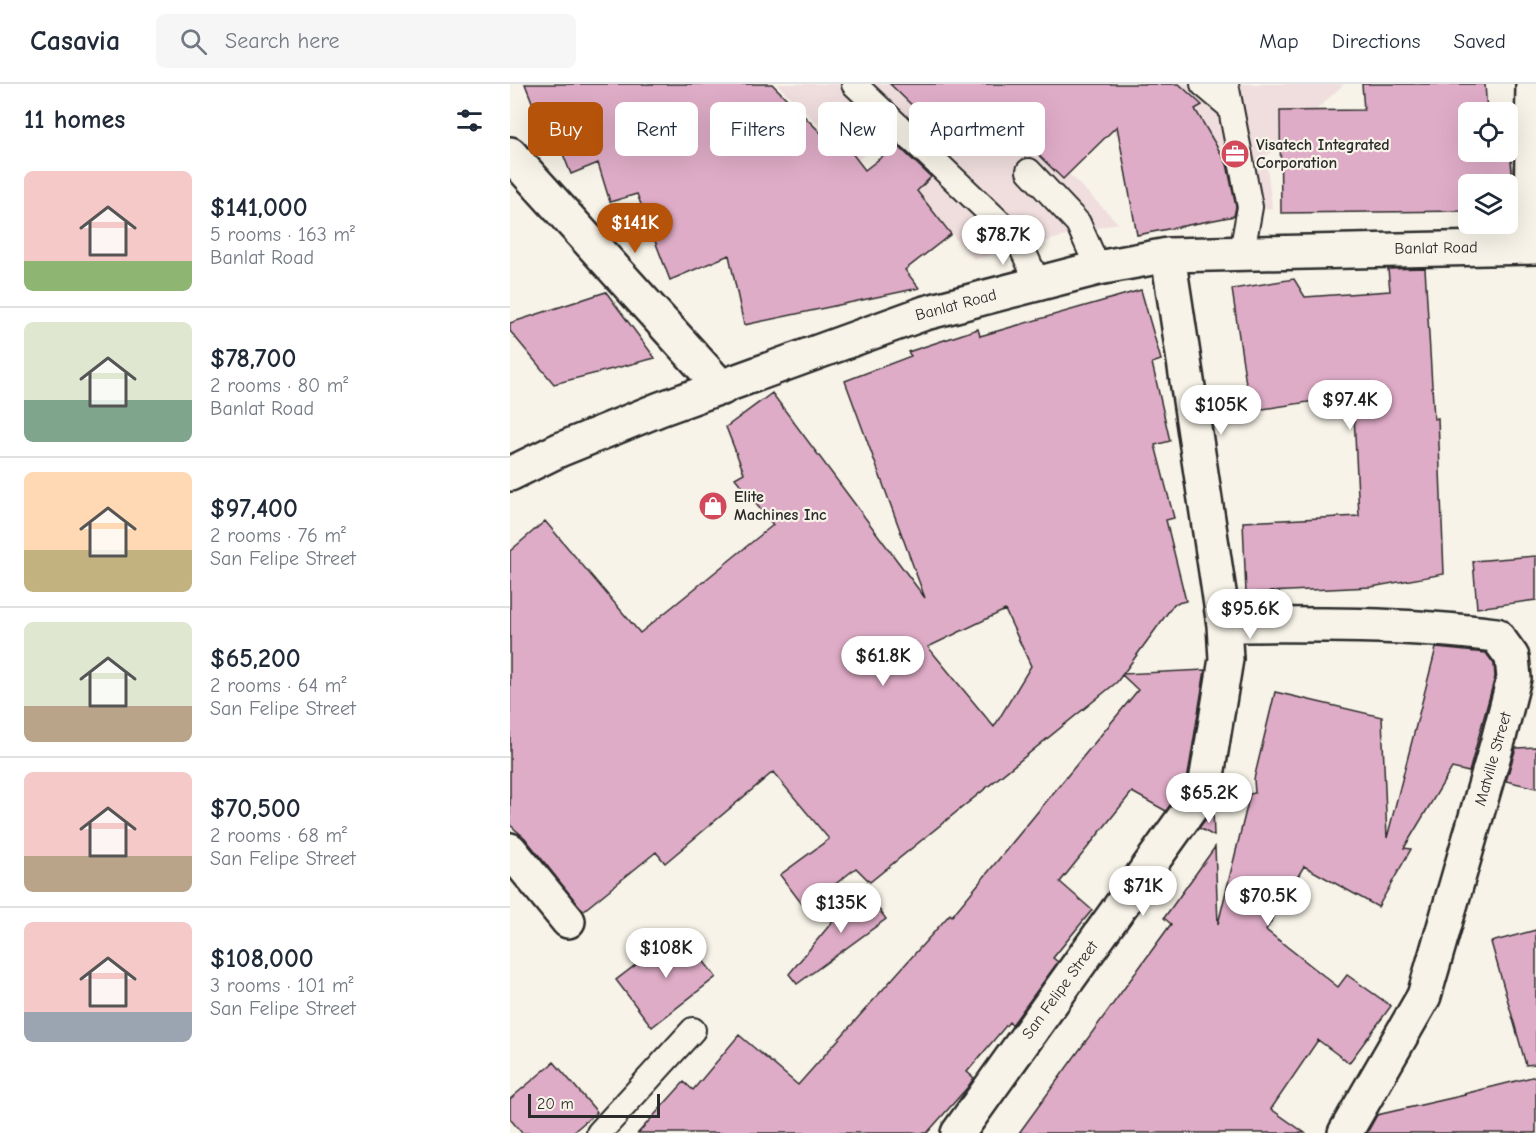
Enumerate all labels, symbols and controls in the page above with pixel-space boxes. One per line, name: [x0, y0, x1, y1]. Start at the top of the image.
search box: [156, 14, 576, 68]
text: Casavia: [30, 25, 120, 57]
icon: search: [177, 25, 210, 58]
text: Search here: [225, 28, 340, 54]
text: Map: [1259, 29, 1299, 53]
text: Directions: [1332, 29, 1421, 53]
text: Saved: [1454, 29, 1506, 53]
chip: Buy: [528, 102, 603, 156]
chip: Rent: [615, 102, 698, 156]
chip: Filters: [710, 102, 806, 156]
chip: New: [818, 102, 897, 156]
chip: Apartment: [909, 102, 1045, 156]
map controls: [1458, 102, 1518, 234]
button: locate: [1458, 102, 1518, 162]
icon: filters: [453, 104, 486, 137]
text: 11 homes: [24, 105, 125, 135]
place label: Visatech Integrated Corporation: [1256, 136, 1390, 172]
office icon: Visatech Integrated Corporation: [1219, 138, 1251, 170]
button: layers: [1458, 174, 1518, 234]
text: $141,000: [210, 193, 308, 223]
icon: home: [72, 195, 144, 267]
pin: $141K: [593, 203, 677, 254]
text: $141K: [611, 211, 659, 234]
pin: $78.7K: [954, 215, 1052, 266]
text: 5 rooms · 163 m²: [210, 223, 355, 246]
text: $78.7K: [976, 223, 1030, 246]
street label: Banlat Road: [1394, 238, 1478, 258]
text: Banlat Road: [210, 246, 314, 269]
street label: Banlat Road: [913, 286, 999, 324]
text: $78,700: [210, 344, 296, 374]
icon: home: [72, 346, 144, 418]
text: 2 rooms · 80 m²: [210, 374, 348, 397]
pin: $97.4K: [1301, 380, 1399, 431]
pin: $105K: [1179, 385, 1263, 436]
text: $97.4K: [1322, 388, 1378, 411]
text: $105K: [1194, 393, 1248, 416]
text: Banlat Road: [210, 397, 314, 420]
place label: Elite Machines Inc: [734, 488, 827, 524]
shop icon: Elite Machines Inc: [697, 490, 729, 522]
text: $97,400: [210, 494, 298, 524]
icon: home: [72, 496, 144, 568]
text: 2 rooms · 76 m²: [210, 524, 346, 547]
text: San Felipe Street: [210, 547, 356, 570]
pin: $95.6K: [1201, 589, 1299, 640]
text: $95.6K: [1221, 597, 1279, 620]
pin: $61.8K: [834, 636, 932, 687]
text: $65,200: [210, 644, 301, 674]
text: $61.8K: [855, 644, 911, 667]
icon: home: [72, 646, 144, 718]
text: 2 rooms · 64 m²: [210, 674, 346, 697]
text: San Felipe Street: [210, 697, 356, 720]
street label: Matville Street: [1471, 709, 1515, 808]
pin: $65.2K: [1160, 773, 1258, 824]
text: $65.2K: [1180, 781, 1238, 804]
text: $70,500: [210, 794, 301, 824]
icon: home: [72, 796, 144, 868]
text: 2 rooms · 68 m²: [210, 824, 347, 847]
text: San Felipe Street: [210, 847, 356, 870]
pin: $71K: [1107, 866, 1179, 917]
text: $71K: [1123, 874, 1163, 897]
pin: $70.5K: [1219, 876, 1317, 927]
pin: $135K: [799, 883, 883, 934]
text: $70.5K: [1239, 884, 1297, 907]
text: $135K: [815, 891, 867, 914]
pin: $108K: [624, 928, 708, 979]
text: $108K: [640, 936, 692, 959]
street label: San Felipe Street: [1018, 937, 1102, 1042]
text: $108,000: [210, 944, 314, 974]
icon: home: [72, 946, 144, 1018]
text: 3 rooms · 101 m²: [210, 974, 354, 997]
text: San Felipe Street: [210, 997, 356, 1020]
scale bar: [528, 1091, 660, 1118]
text: 20 m: [537, 1095, 574, 1113]

